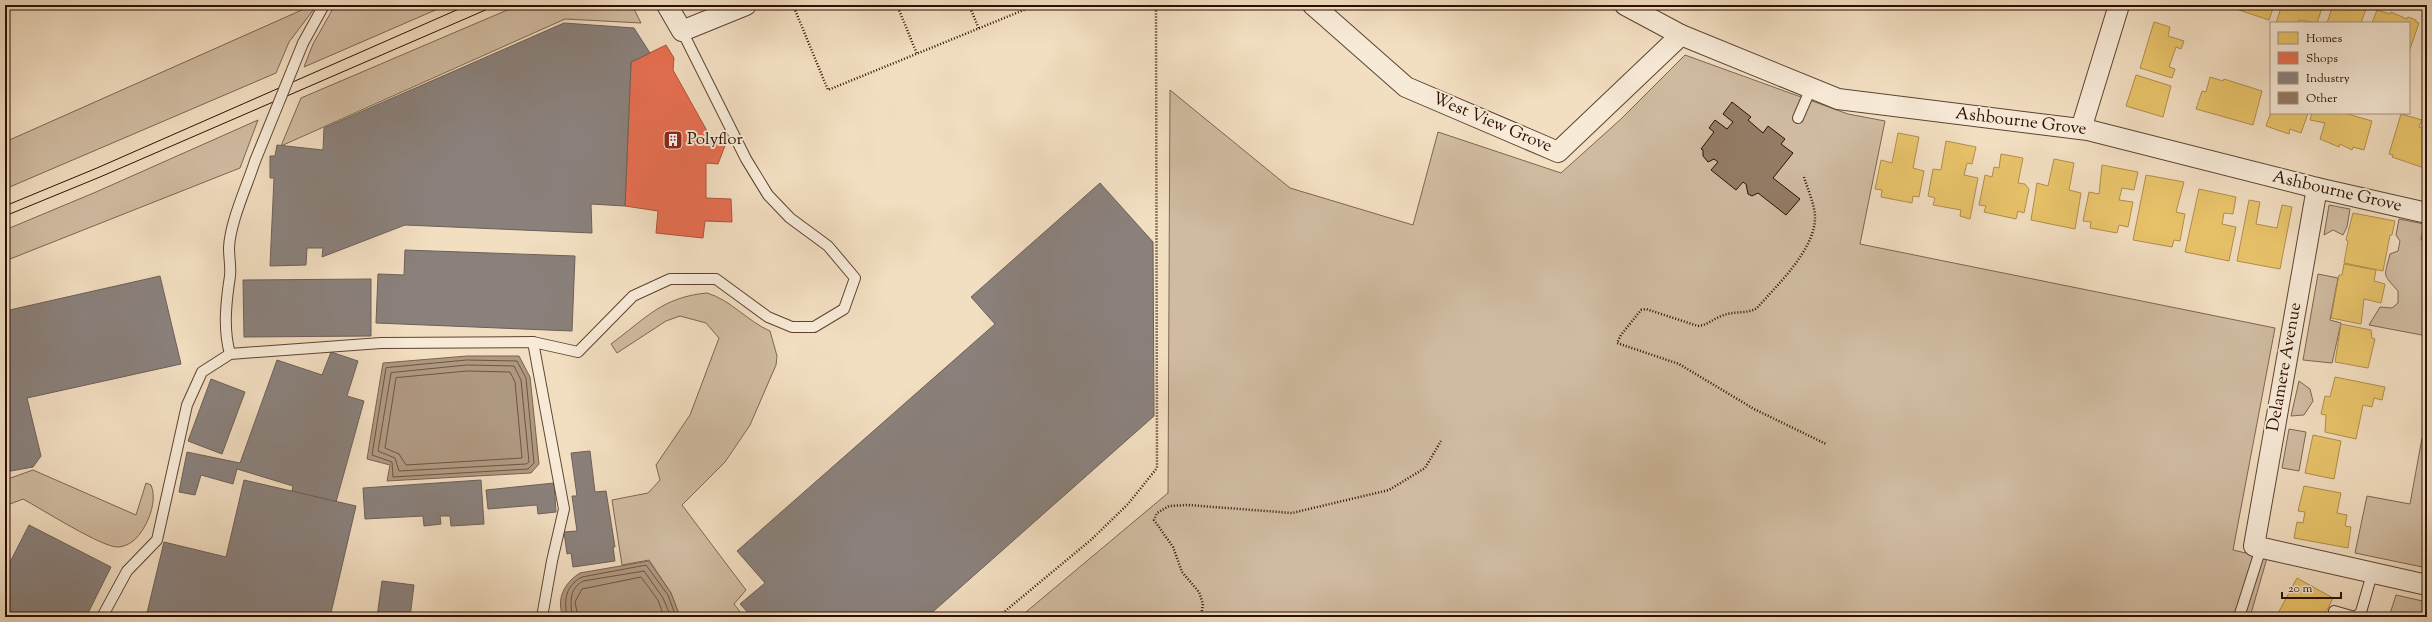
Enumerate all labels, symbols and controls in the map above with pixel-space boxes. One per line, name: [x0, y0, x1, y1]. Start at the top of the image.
legend: [2270, 22, 2410, 114]
text: Homes: [2306, 30, 2342, 48]
text: Shops: [2306, 50, 2338, 68]
text: Industry: [2306, 70, 2350, 88]
street label: West View Grove: [1428, 87, 1556, 159]
text: Other: [2306, 90, 2338, 108]
street label: Ashbourne Grove: [1954, 102, 2088, 142]
place label: Polyflor: [687, 128, 744, 152]
building icon: Polyflor: [662, 129, 684, 151]
street label: Ashbourne Grove: [2270, 165, 2404, 219]
street label: Delamere Avenue: [2262, 301, 2308, 433]
scale bar: [2282, 574, 2341, 600]
text: 20 m: [2288, 580, 2313, 598]

